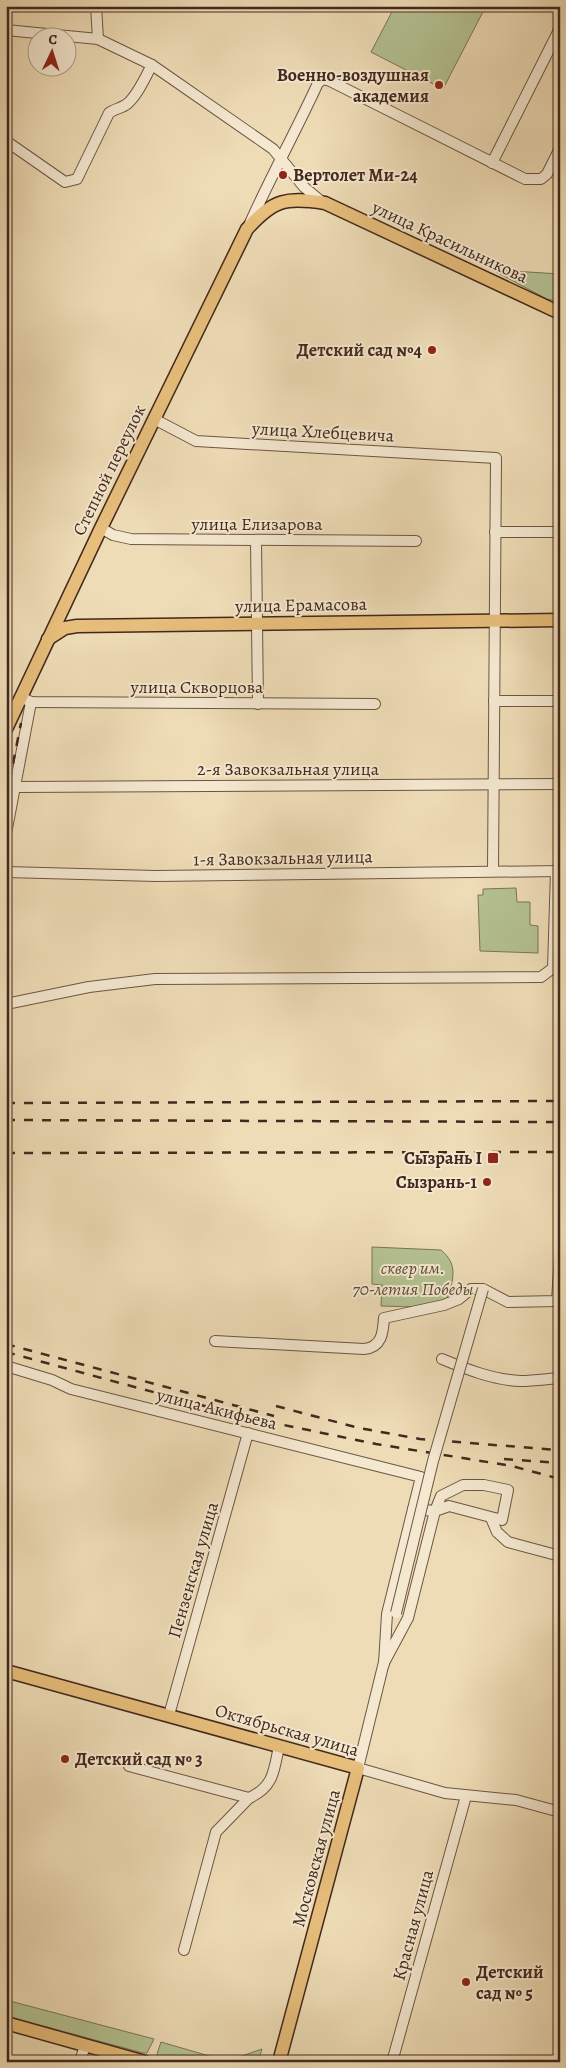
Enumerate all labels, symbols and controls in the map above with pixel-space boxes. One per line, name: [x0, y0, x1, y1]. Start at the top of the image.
north arrow: [28, 28, 78, 78]
text: С: [48, 30, 58, 49]
place label: Военно-воздушная академия: [277, 63, 429, 108]
marker: Военно-воздушная академия: [433, 79, 445, 91]
place label: Вертолет Ми-24: [293, 163, 418, 187]
marker: Вертолет Ми-24: [277, 169, 289, 181]
street label: улица Красильникова: [367, 195, 533, 289]
place label: Детский сад №4: [297, 338, 423, 362]
marker: Детский сад №4: [426, 344, 438, 356]
street label: Степной переулок: [67, 400, 151, 540]
street label: улица Хлебцевича: [250, 416, 395, 448]
street label: улица Елизарова: [190, 512, 323, 536]
street label: улица Ерамасова: [234, 592, 368, 618]
street label: улица Скворцова: [130, 675, 264, 699]
street label: 2-я Завокзальная улица: [197, 757, 380, 781]
street label: 1-я Завокзальная улица: [193, 844, 374, 872]
place label: Сызрань I: [404, 1146, 482, 1170]
marker: Сызрань I: [486, 1151, 500, 1165]
place label: Сызрань-1: [396, 1170, 478, 1194]
marker: Сызрань-1: [481, 1176, 493, 1188]
park label: сквер им. 70-летия Победы: [353, 1256, 474, 1301]
street label: улица Акифьева: [153, 1382, 280, 1436]
street label: Пензенская улица: [162, 1498, 224, 1641]
street label: Октябрьская улица: [212, 1698, 362, 1762]
place label: Детский сад № 3: [75, 1747, 203, 1771]
marker: Детский сад № 3: [59, 1753, 71, 1765]
street label: Московская улица: [286, 1786, 346, 1930]
street label: Красная улица: [387, 1866, 439, 1983]
place label: Детский сад № 5: [476, 1960, 544, 2005]
marker: Детский сад № 5: [460, 1976, 472, 1988]

